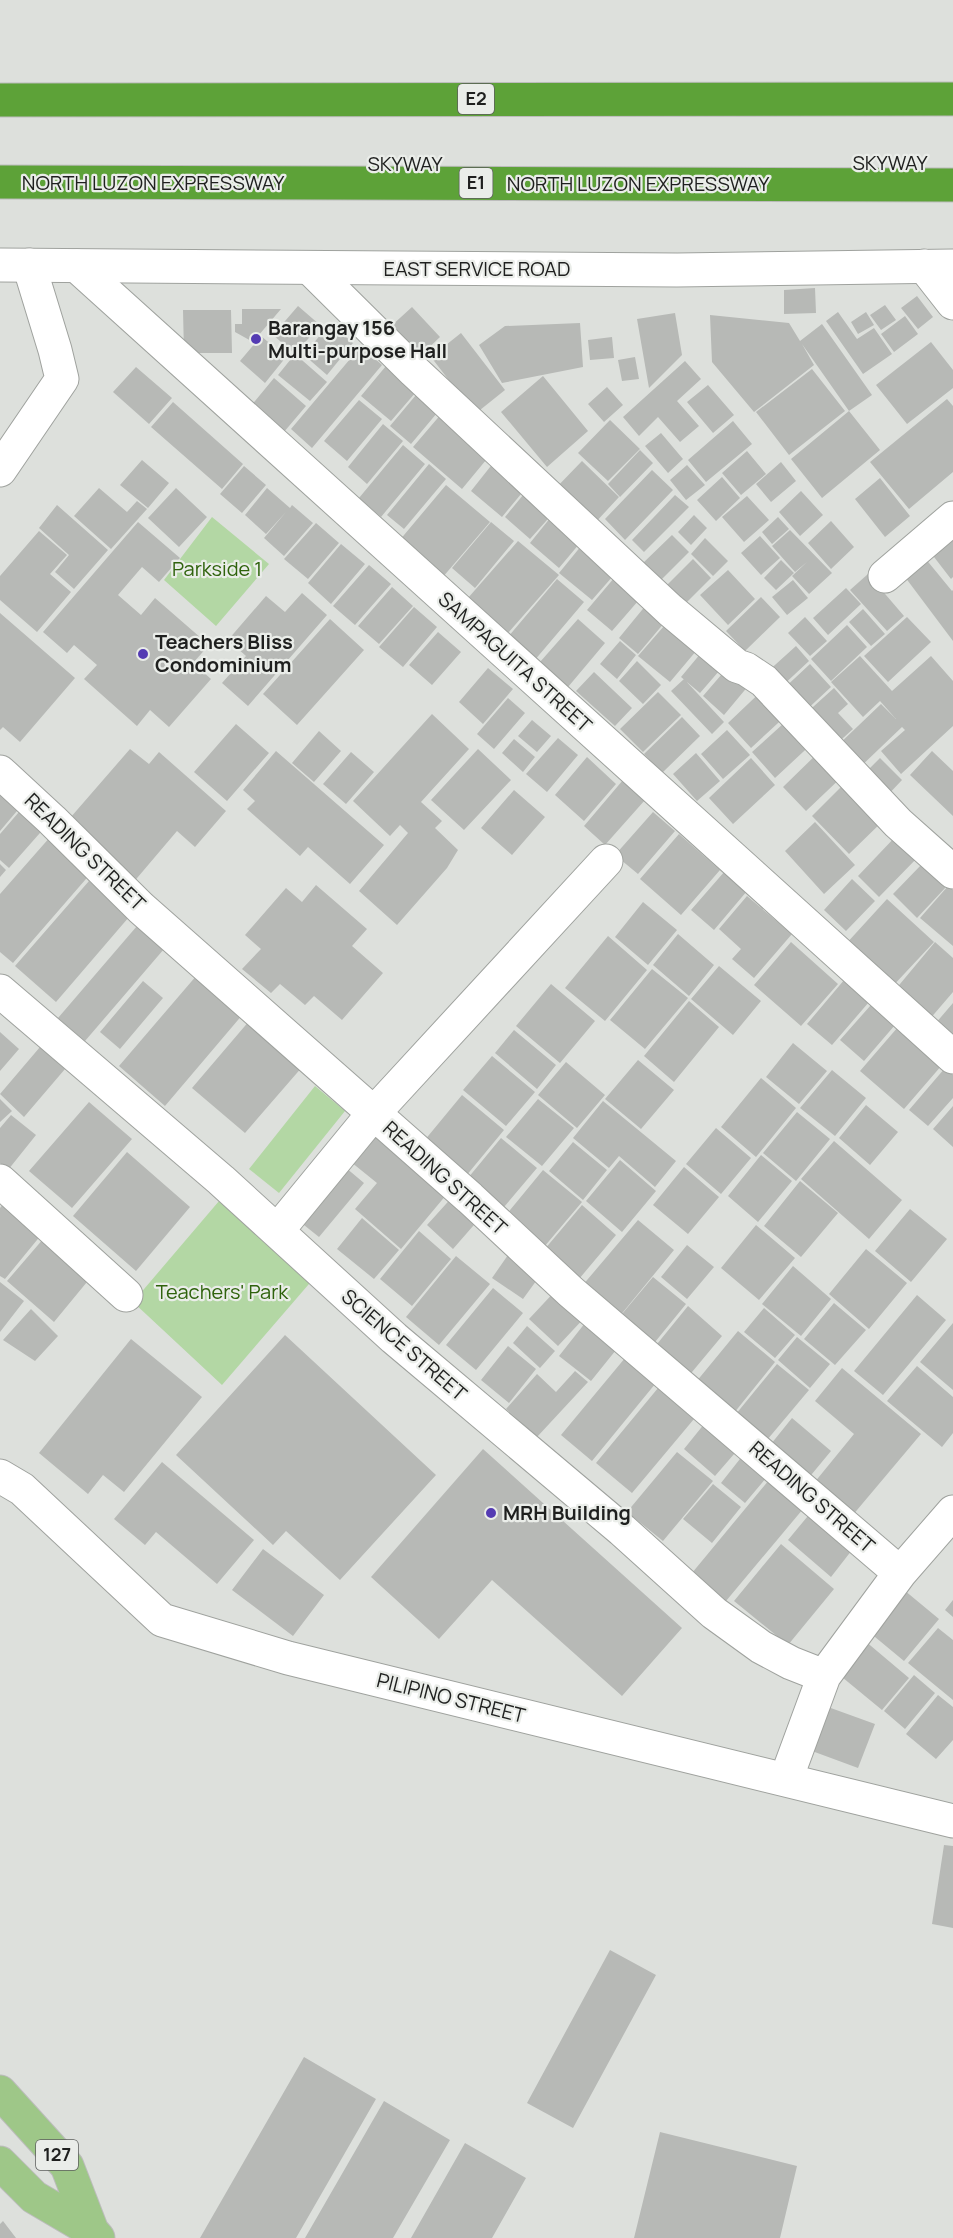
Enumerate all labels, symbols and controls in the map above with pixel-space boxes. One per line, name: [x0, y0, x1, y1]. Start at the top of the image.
road number: E2: [458, 84, 494, 114]
street label: SKYWAY: [852, 149, 928, 176]
street label: SKYWAY: [367, 150, 443, 177]
road number: E1: [460, 168, 492, 198]
street label: NORTH LUZON EXPRESSWAY: [22, 169, 285, 196]
street label: NORTH LUZON EXPRESSWAY: [507, 170, 770, 197]
street label: EAST SERVICE ROAD: [384, 255, 570, 282]
place label: Barangay 156 Multi-purpose Hall: [268, 314, 447, 364]
marker: Barangay 156 Multi-purpose Hall: [249, 332, 263, 346]
park label: Parkside 1: [172, 555, 262, 582]
street label: SAMPAGUITA STREET: [433, 585, 598, 738]
place label: Teachers Bliss Condominium: [155, 628, 293, 678]
marker: Teachers Bliss Condominium: [136, 647, 150, 661]
street label: READING STREET: [19, 787, 152, 916]
street label: READING STREET: [378, 1115, 513, 1241]
park label: Teachers' Park: [156, 1278, 289, 1305]
street label: SCIENCE STREET: [336, 1283, 473, 1407]
street label: READING STREET: [744, 1435, 881, 1559]
place label: MRH Building: [503, 1499, 631, 1526]
marker: MRH Building: [484, 1506, 498, 1520]
street label: PILIPINO STREET: [374, 1666, 528, 1729]
road number: 127: [36, 2140, 78, 2170]

